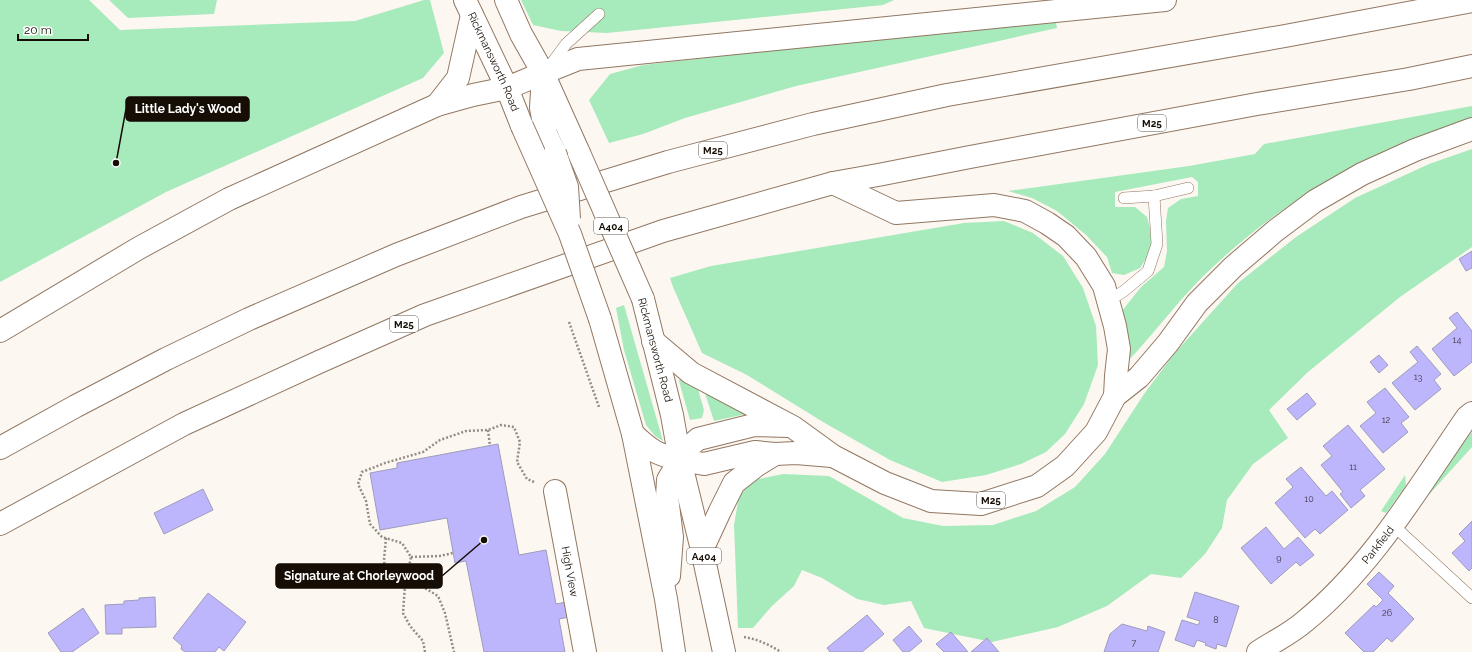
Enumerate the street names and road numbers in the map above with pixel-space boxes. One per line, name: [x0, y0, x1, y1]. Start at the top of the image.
street label: Rickmansworth Road: [465, 10, 522, 113]
road number: M25: [1138, 115, 1166, 131]
road number: M25: [699, 142, 727, 158]
road number: A404: [594, 218, 628, 234]
street label: Rickmansworth Road: [635, 296, 675, 404]
road number: M25: [390, 316, 418, 332]
road number: M25: [977, 492, 1005, 508]
street label: Parkfield: [1359, 523, 1397, 566]
street label: High View: [559, 545, 581, 598]
road number: A404: [687, 548, 721, 564]

